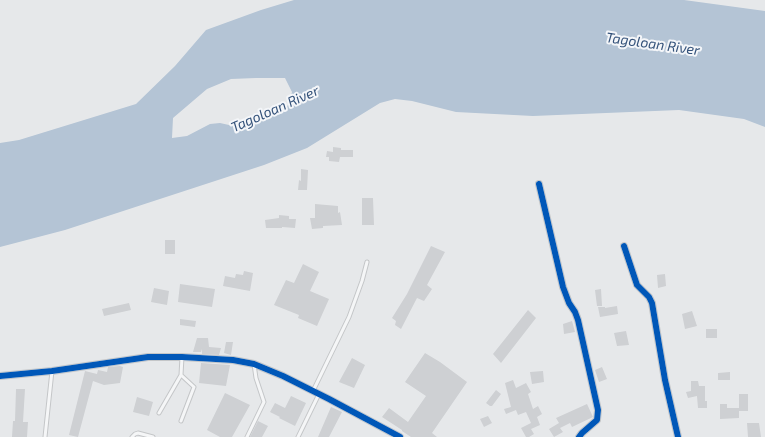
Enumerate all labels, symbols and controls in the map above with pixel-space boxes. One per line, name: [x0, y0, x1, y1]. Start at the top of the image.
water label: Tagoloan River: [605, 29, 701, 59]
water label: Tagoloan River: [228, 82, 322, 136]

